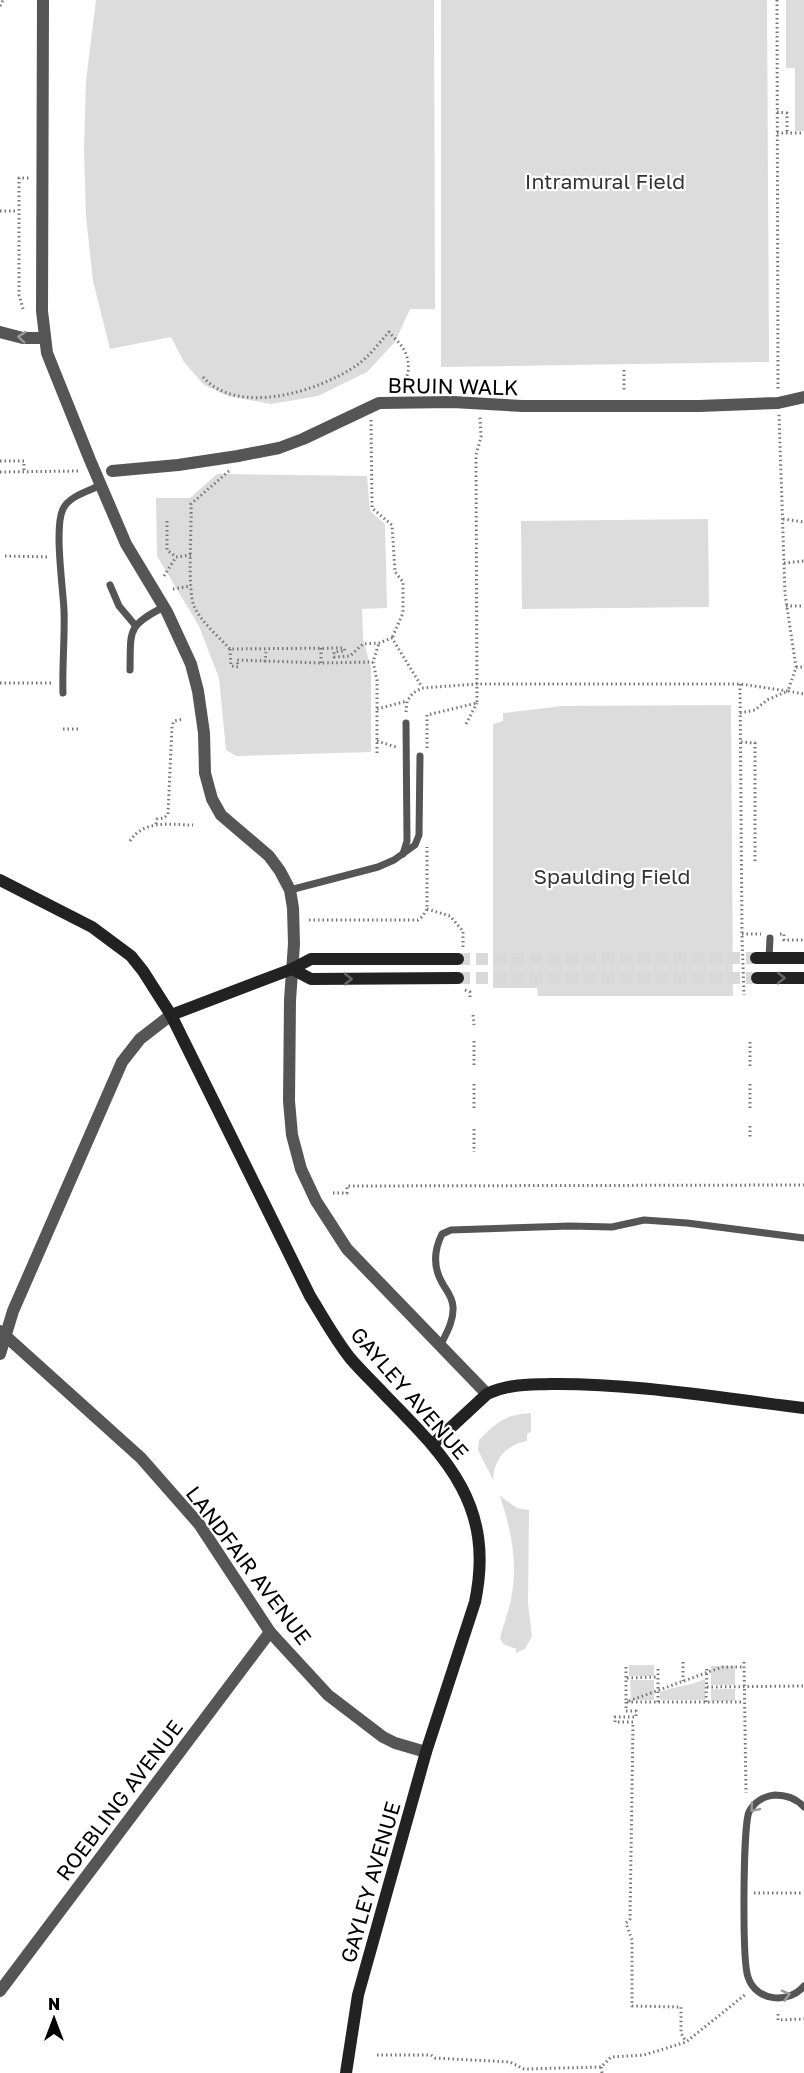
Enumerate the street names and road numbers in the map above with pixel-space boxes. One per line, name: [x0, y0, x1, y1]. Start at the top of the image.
street label: BRUIN WALK: [387, 372, 519, 400]
street label: GAYLEY AVENUE: [346, 1322, 474, 1464]
street label: LANDFAIR AVENUE: [181, 1481, 317, 1649]
street label: ROEBLING AVENUE: [50, 1715, 188, 1885]
street label: GAYLEY AVENUE: [335, 1798, 405, 1966]

